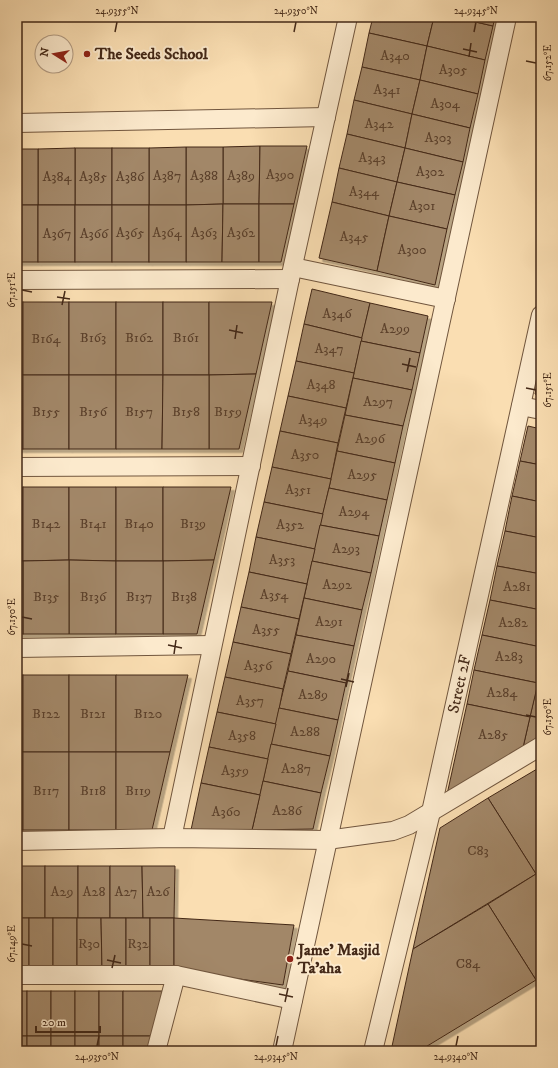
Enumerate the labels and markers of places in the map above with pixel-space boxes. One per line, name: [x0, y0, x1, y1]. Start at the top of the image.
place label: The Seeds School: [94, 44, 209, 64]
marker: The Seeds School: [82, 49, 92, 59]
place label: Jame' Masjid Ta'aha: [296, 940, 381, 978]
marker: Jame' Masjid Ta'aha: [285, 954, 295, 964]

